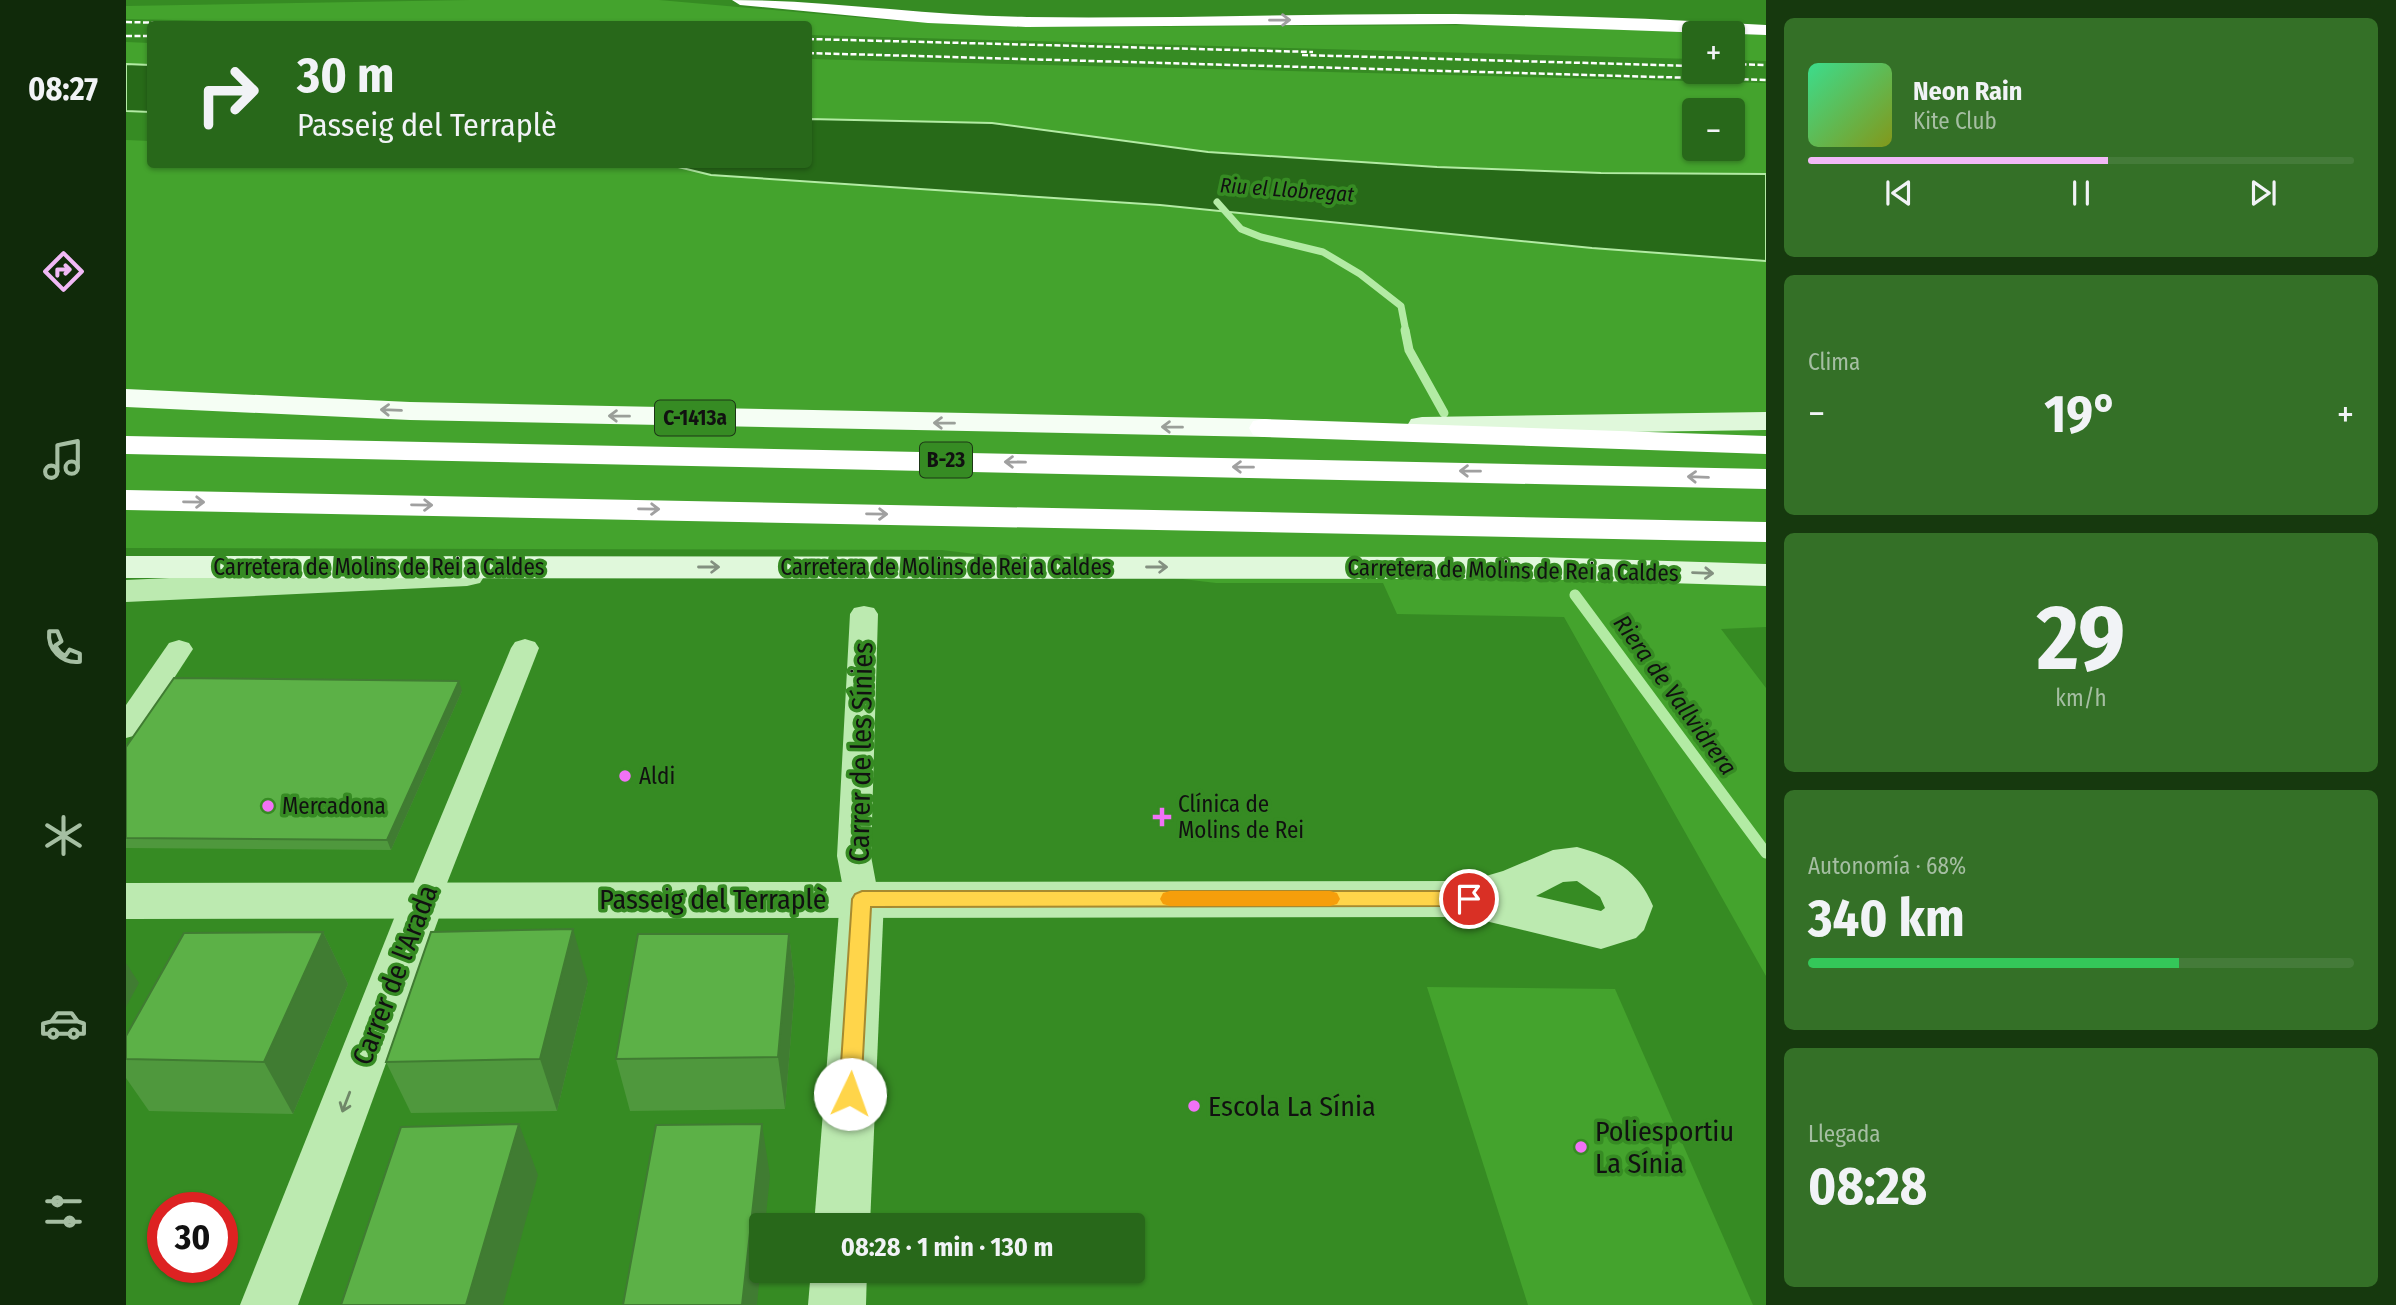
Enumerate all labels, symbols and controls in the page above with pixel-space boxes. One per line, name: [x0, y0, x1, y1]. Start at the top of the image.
one-way arrow: [1268, 13, 1291, 27]
map controls: [1682, 21, 1745, 161]
button: +: [1682, 21, 1745, 84]
text: 30 m: [297, 46, 395, 105]
icon: right: [182, 49, 273, 140]
text: 08:27: [28, 70, 98, 108]
text: Neon Rain: [1913, 76, 2022, 107]
button: −: [1682, 98, 1745, 161]
text: Passeig del Terraplè: [297, 106, 557, 144]
text: Kite Club: [1913, 107, 1997, 135]
water label: Riu el Llobregat: [1219, 172, 1355, 208]
icon: previous: [1880, 174, 1918, 212]
icon: pause: [2062, 174, 2100, 212]
icon: next: [2244, 174, 2282, 212]
icon: directions: [39, 247, 88, 296]
text: Clima: [1808, 348, 1860, 376]
text: 19°: [2044, 383, 2118, 446]
text: −: [1808, 391, 1825, 437]
text: +: [2337, 391, 2354, 437]
road number: C-1413a: [655, 400, 735, 436]
one-way arrow: [380, 404, 403, 417]
one-way arrow: [607, 410, 630, 423]
one-way arrow: [933, 416, 956, 430]
one-way arrow: [1160, 420, 1183, 433]
icon: music: [39, 435, 88, 484]
road number: B-23: [920, 442, 972, 477]
one-way arrow: [1004, 455, 1027, 469]
one-way arrow: [1232, 460, 1255, 473]
one-way arrow: [1459, 465, 1482, 478]
one-way arrow: [1687, 470, 1710, 484]
one-way arrow: [182, 495, 205, 508]
one-way arrow: [410, 499, 433, 512]
one-way arrow: [637, 503, 660, 516]
one-way arrow: [865, 507, 888, 520]
street label: Carretera de Molins de Rei a Caldes: [213, 553, 545, 581]
street label: Carretera de Molins de Rei a Caldes: [780, 553, 1112, 581]
street label: Carretera de Molins de Rei a Caldes: [1347, 553, 1679, 587]
one-way arrow: [697, 560, 720, 574]
one-way arrow: [1145, 560, 1168, 574]
one-way arrow: [1691, 566, 1714, 580]
text: 29: [2037, 584, 2125, 693]
water label: Riera de Vallvidrera: [1608, 610, 1742, 780]
icon: phone: [39, 623, 88, 672]
street label: Carrer de les Sínies: [843, 642, 879, 862]
text: km/h: [2055, 684, 2107, 712]
place label: Aldi: [639, 762, 675, 790]
marker: Aldi: [617, 768, 633, 784]
place label: Clínica de Molins de Rei: [1178, 790, 1304, 844]
place label: Mercadona: [282, 792, 386, 820]
marker: Mercadona: [260, 798, 276, 814]
marker: Clínica de Molins de Rei: [1152, 807, 1172, 827]
icon: climate: [39, 811, 88, 860]
text: Autonomía · 68%: [1808, 852, 1966, 880]
pin: [1439, 869, 1499, 929]
street label: Carrer de l'Arada: [346, 880, 444, 1070]
icon: arrive: [1450, 880, 1488, 918]
street label: Passeig del Terraplè: [599, 883, 827, 916]
text: 340 km: [1808, 887, 1965, 950]
icon: car: [39, 999, 88, 1048]
position arrow: [813, 1057, 887, 1131]
place label: Escola La Sínia: [1208, 1090, 1376, 1123]
one-way arrow: [339, 1091, 352, 1113]
marker: Escola La Sínia: [1186, 1098, 1202, 1114]
place label: Poliesportiu La Sínia: [1595, 1115, 1734, 1180]
text: Llegada: [1808, 1120, 1880, 1148]
marker: Poliesportiu La Sínia: [1573, 1139, 1589, 1155]
text: 08:28: [1808, 1155, 1927, 1218]
icon: filters: [39, 1187, 88, 1236]
speed limit sign: 30: [147, 1192, 238, 1283]
text: 08:28 · 1 min · 130 m: [841, 1232, 1053, 1263]

